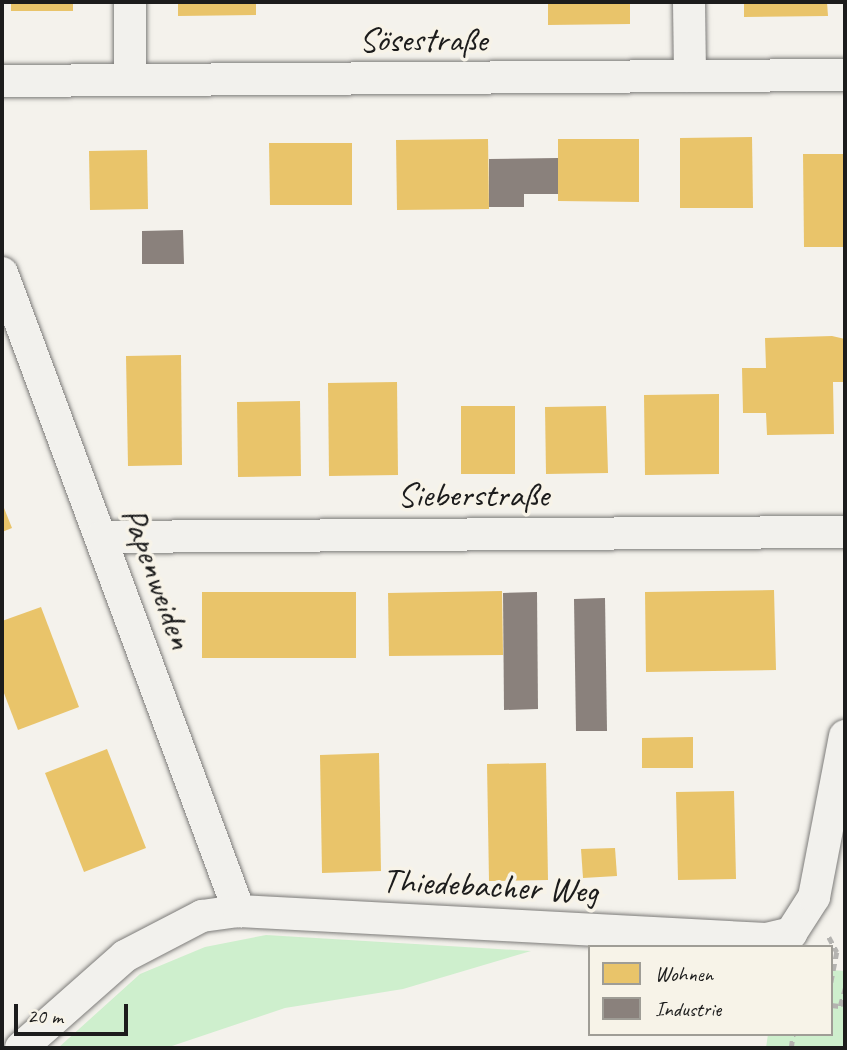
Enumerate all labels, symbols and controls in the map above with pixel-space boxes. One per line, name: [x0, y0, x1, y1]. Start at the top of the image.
street label: Sösestraße: [359, 19, 487, 61]
street label: Sieberstraße: [397, 474, 549, 516]
street label: Papenweiden: [112, 502, 202, 654]
street label: Thiedebacher Weg: [381, 859, 599, 913]
legend: [588, 945, 833, 1036]
text: Wohnen: [655, 961, 713, 987]
scale bar: [18, 990, 131, 1034]
text: Industrie: [655, 996, 721, 1022]
text: 20 m: [27, 1003, 63, 1029]

